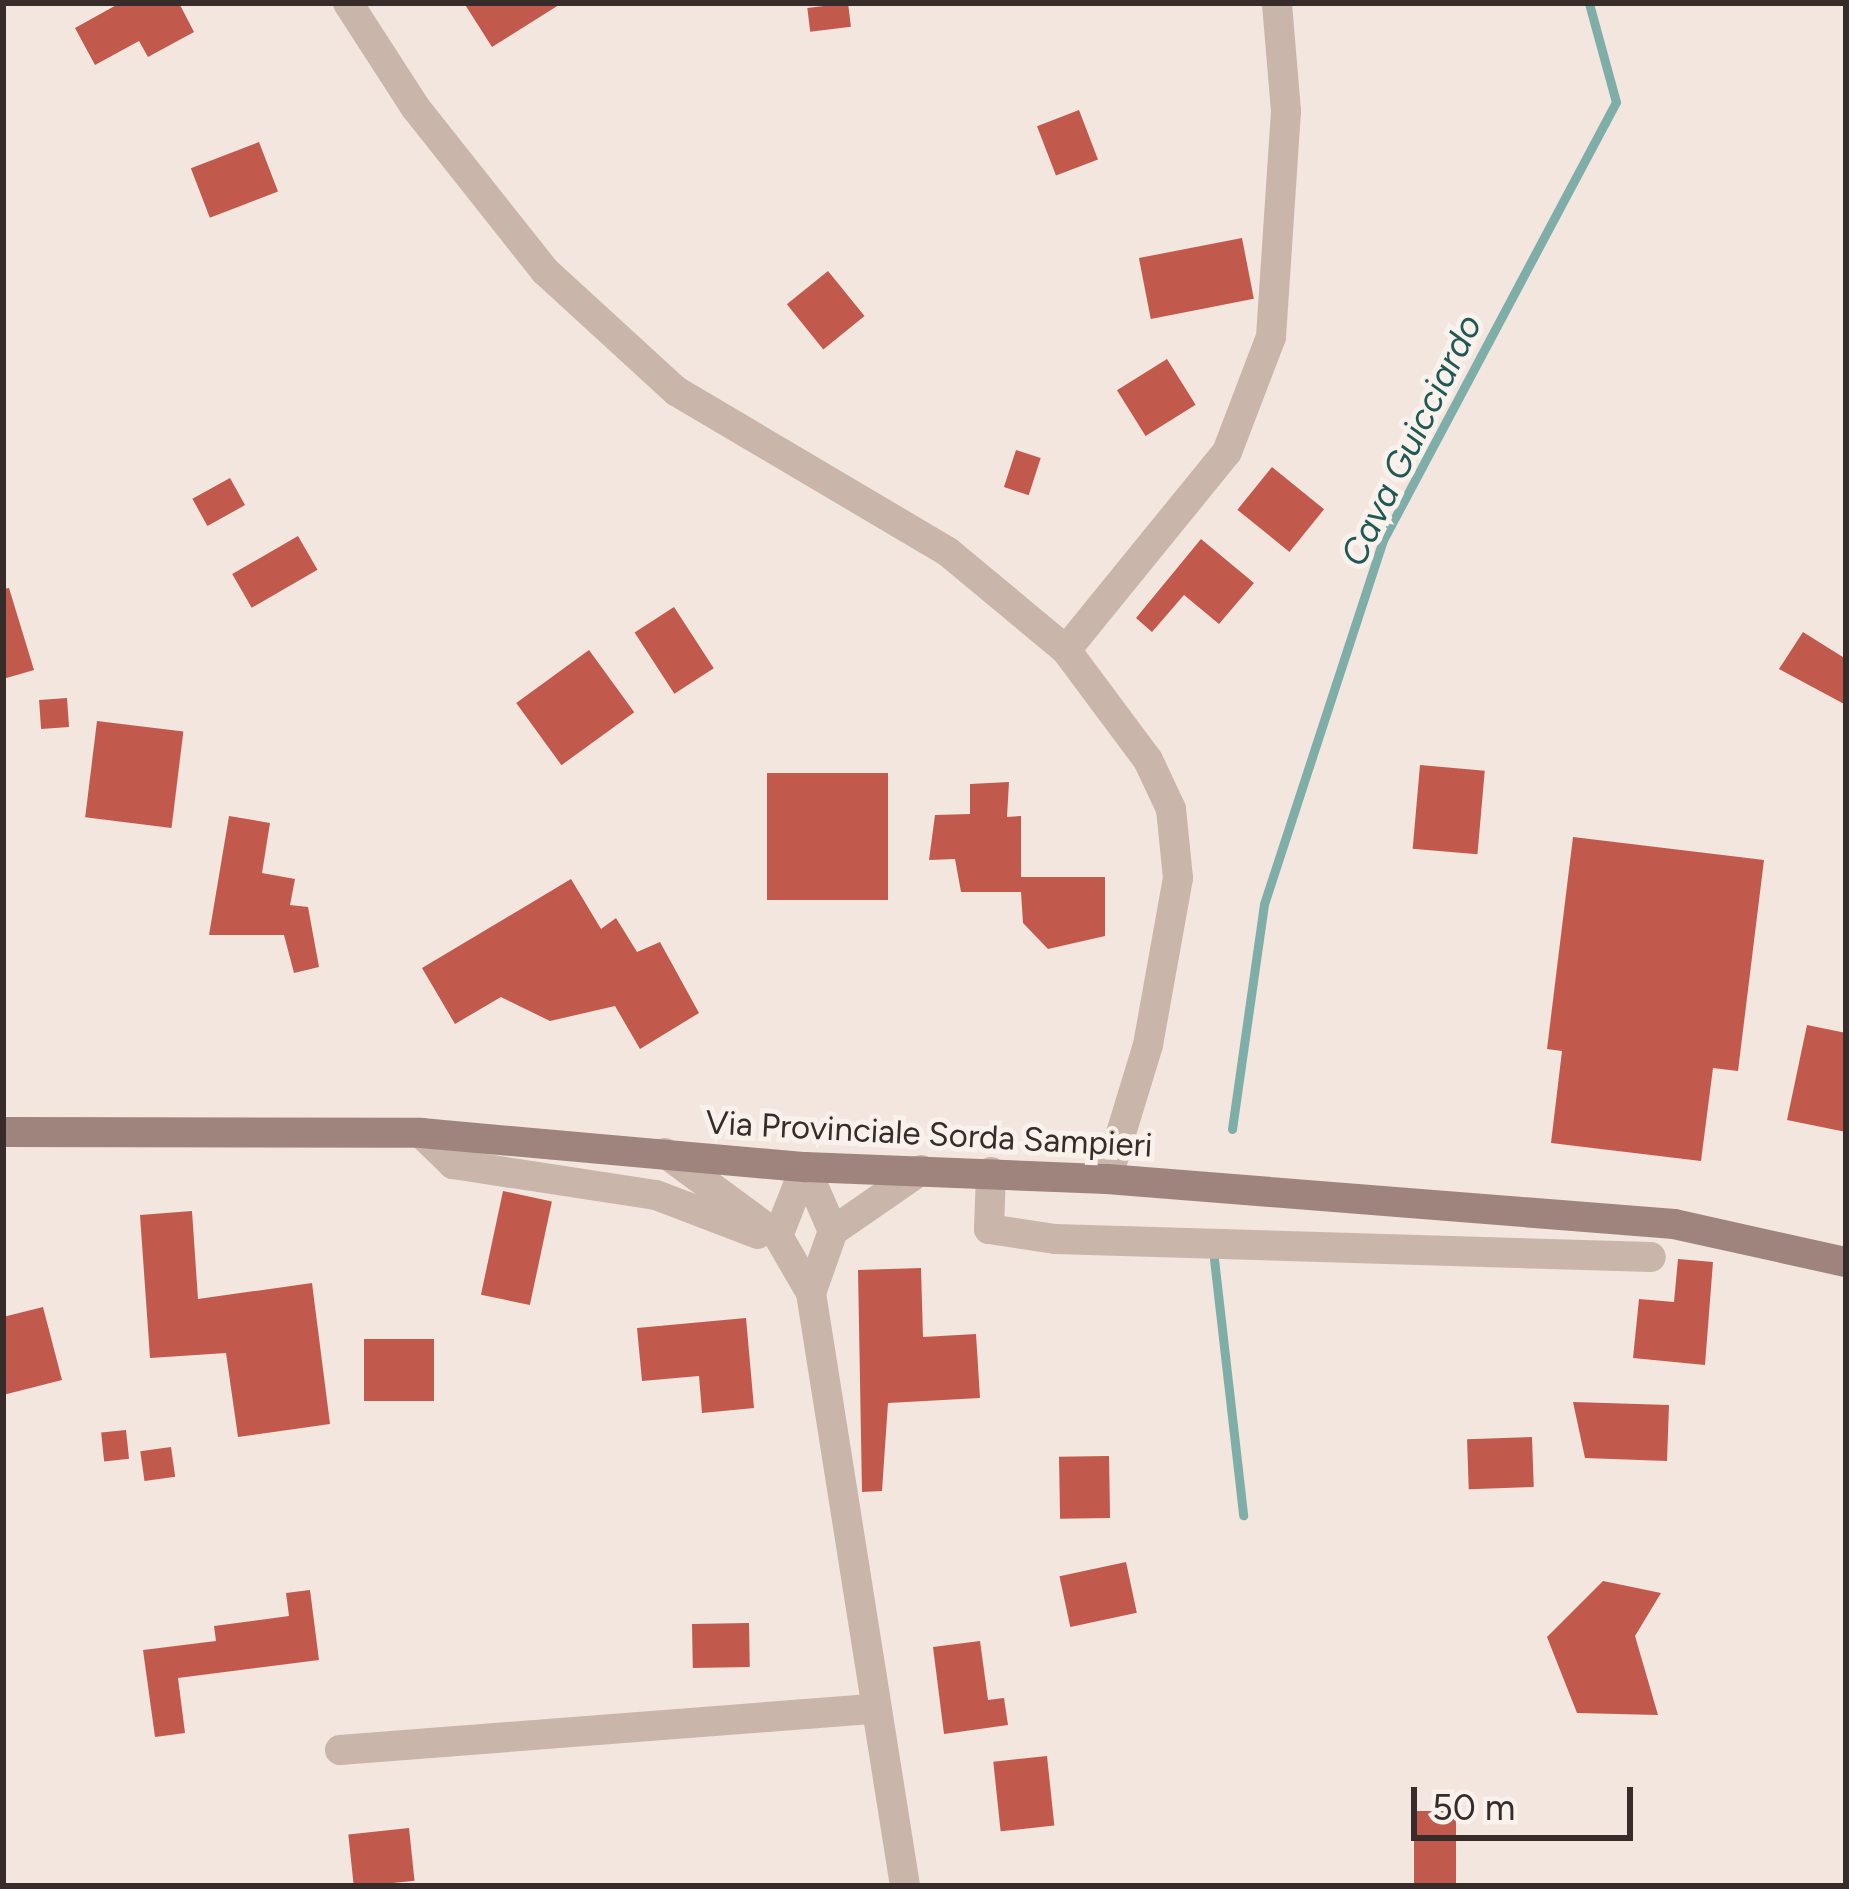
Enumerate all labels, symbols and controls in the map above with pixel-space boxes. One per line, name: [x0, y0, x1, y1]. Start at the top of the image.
water label: Cava Guicciardo: [1331, 307, 1491, 573]
street label: Via Provinciale Sorda Sampieri: [705, 1103, 1153, 1165]
scale bar: [1417, 1763, 1639, 1837]
text: 50 m: [1432, 1786, 1515, 1829]

